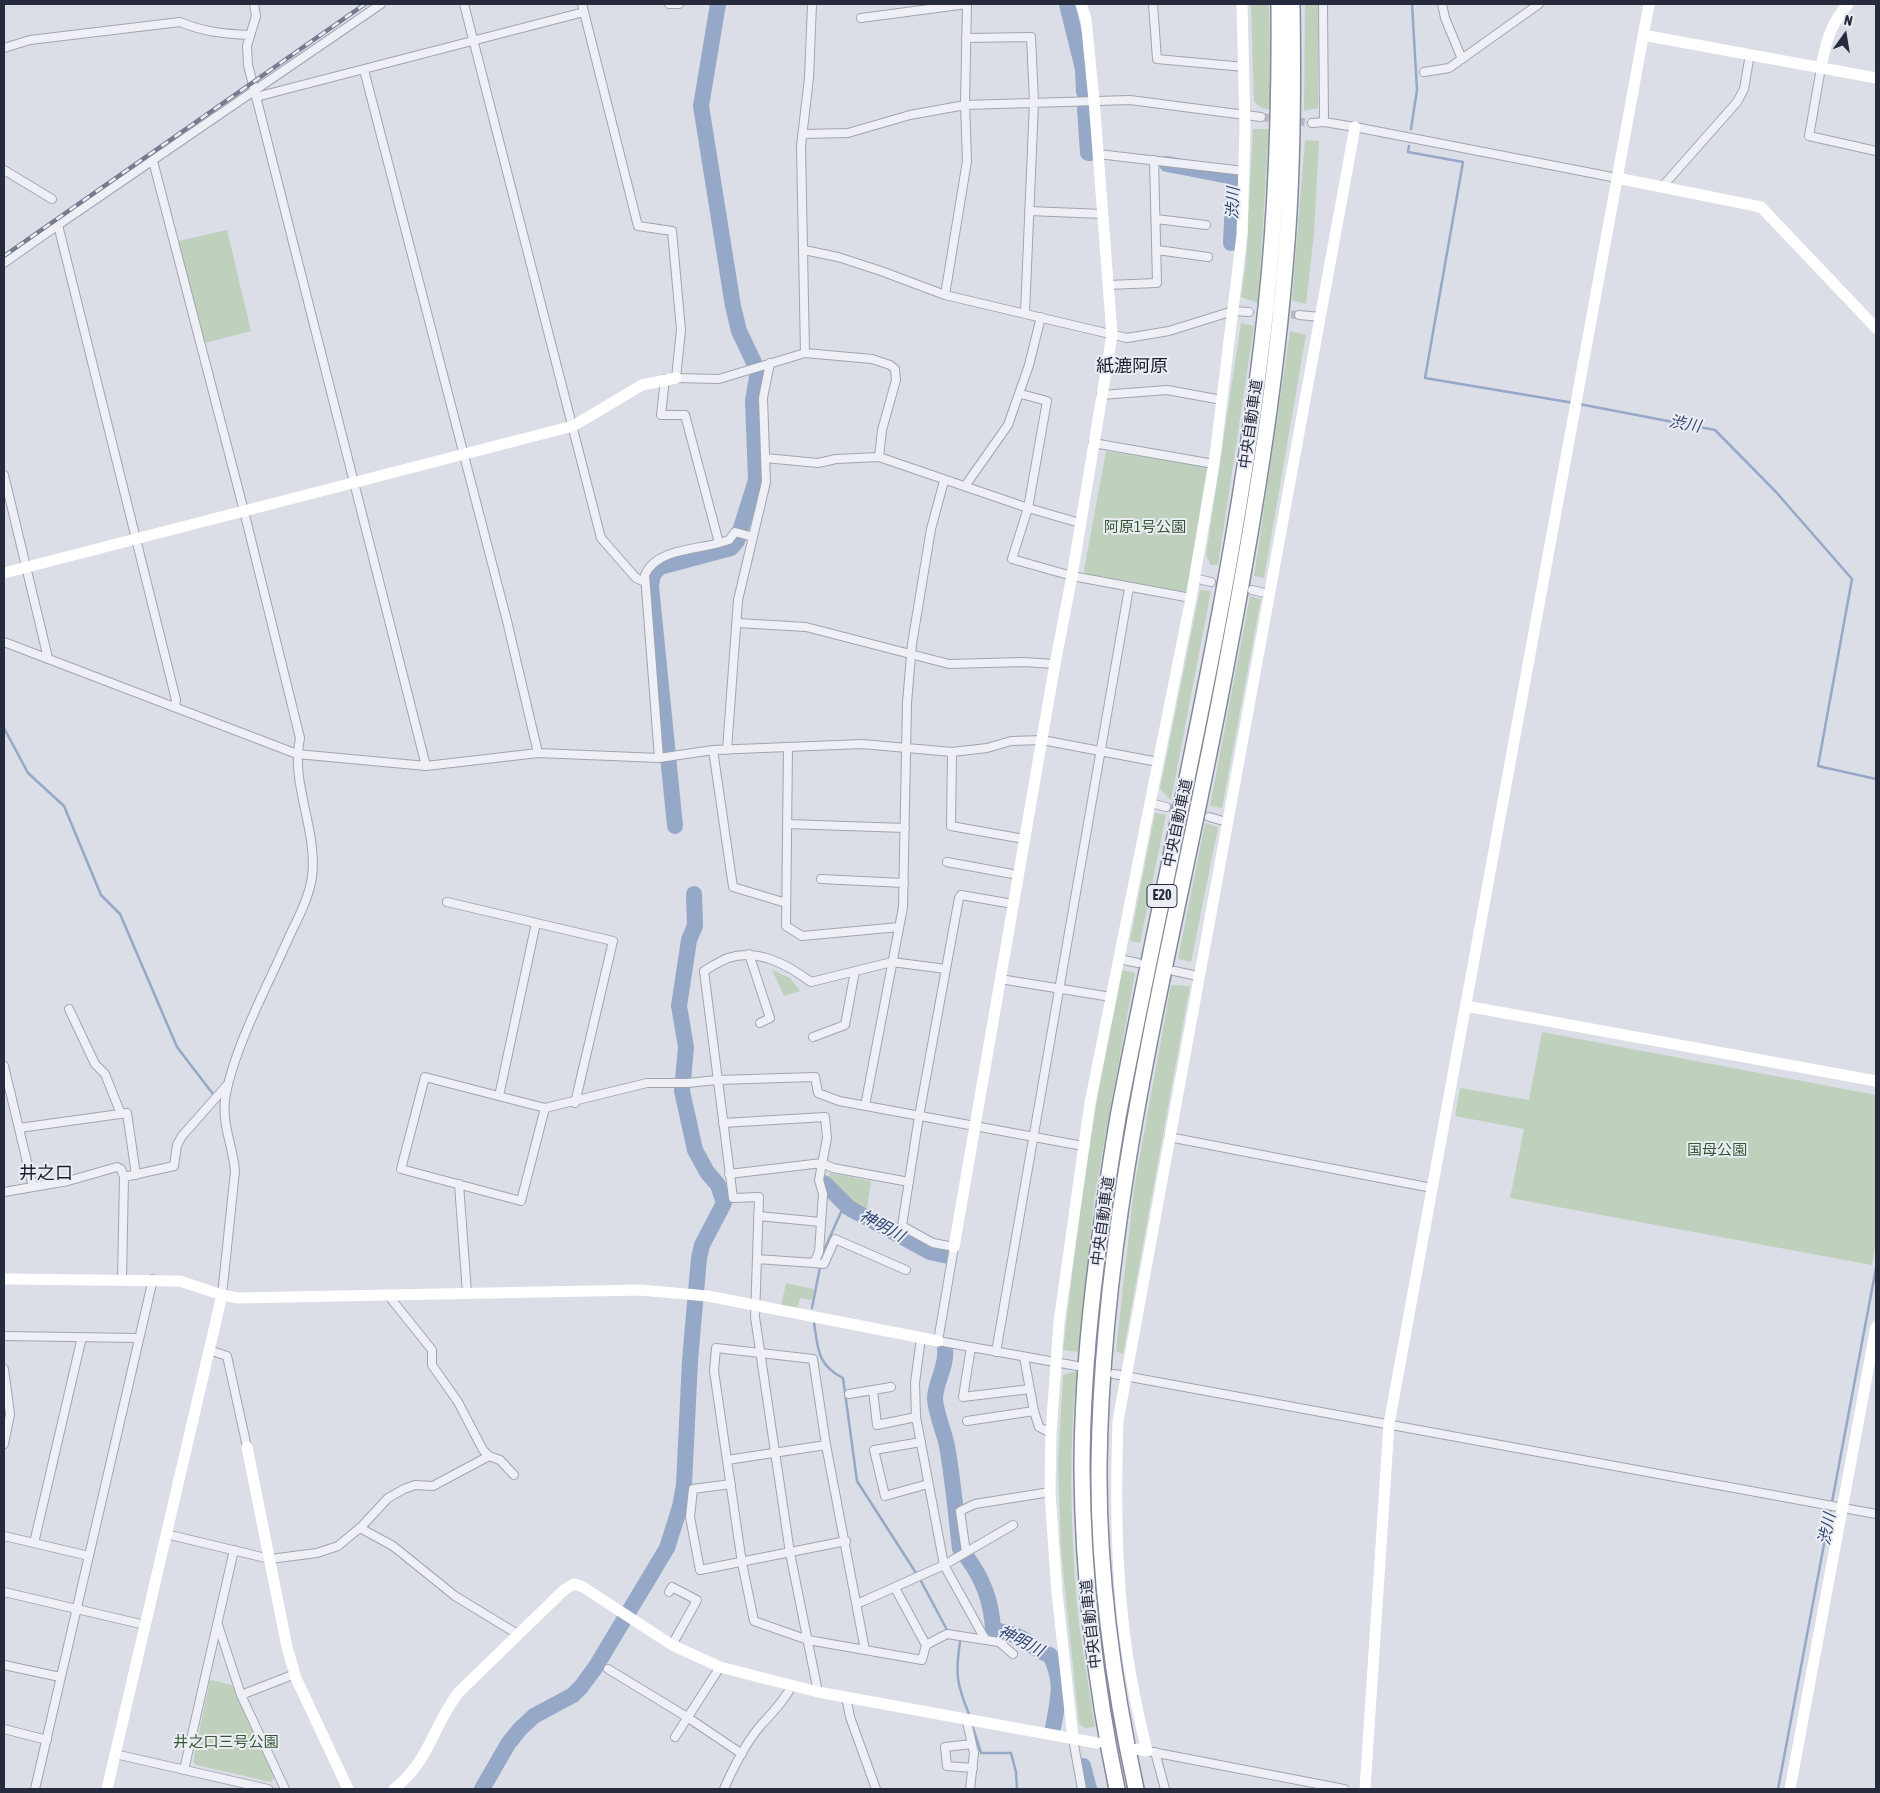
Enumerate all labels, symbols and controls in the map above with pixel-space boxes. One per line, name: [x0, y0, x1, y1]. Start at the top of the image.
north arrow: [1820, 10, 1870, 60]
text: N: [1843, 12, 1854, 29]
water label: 渋川: [1223, 187, 1243, 219]
district label: 紙漉阿原: [1096, 355, 1168, 377]
street label: 中央自動車道: [1236, 378, 1266, 470]
water label: 渋川: [1668, 412, 1702, 436]
park label: 阿原1号公園: [1104, 518, 1186, 536]
street label: 中央自動車道: [1160, 777, 1196, 869]
road number: E20: [1147, 884, 1177, 908]
park label: 国母公園: [1687, 1141, 1747, 1159]
district label: 井之口: [19, 1162, 73, 1184]
street label: 中央自動車道: [1088, 1175, 1118, 1267]
water label: 神明川: [856, 1206, 908, 1246]
water label: 渋川: [1815, 1511, 1839, 1547]
street label: 中央自動車道: [1077, 1578, 1105, 1670]
water label: 神明川: [995, 1622, 1047, 1660]
park label: 井之口三号公園: [174, 1733, 278, 1751]

